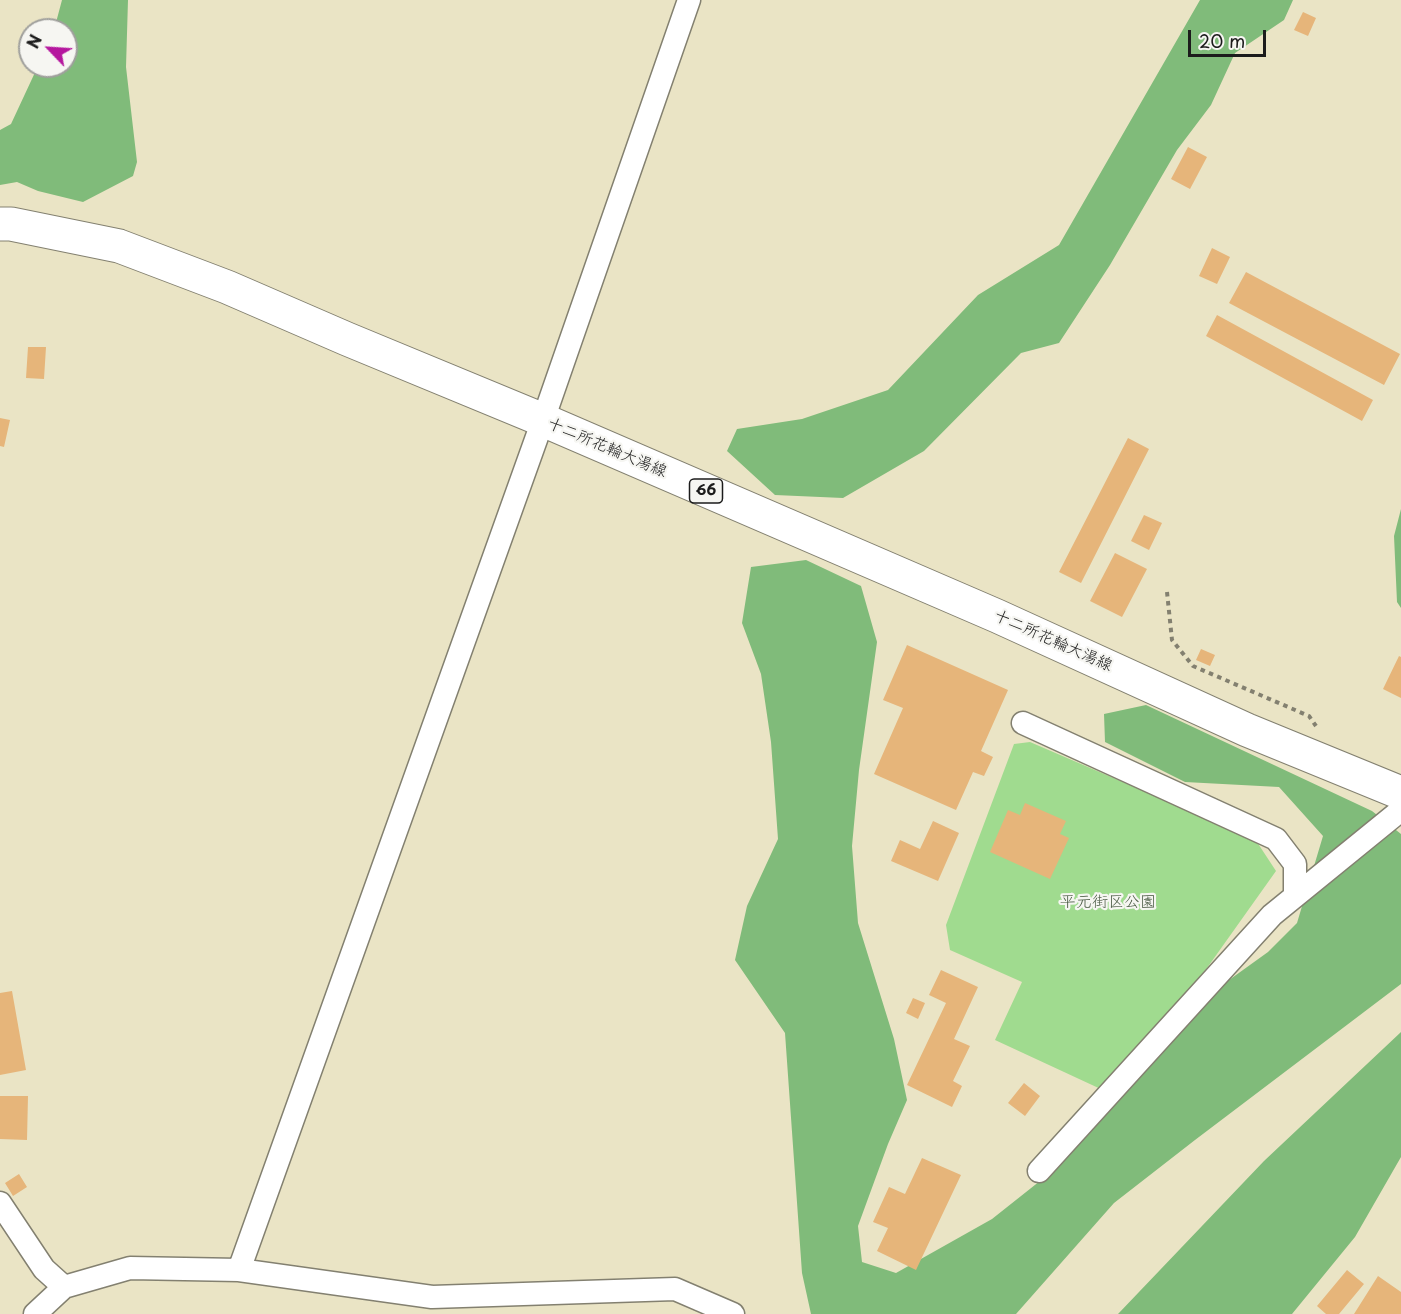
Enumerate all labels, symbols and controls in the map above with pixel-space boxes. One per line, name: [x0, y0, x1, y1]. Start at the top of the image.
north arrow: [18, 18, 78, 78]
scale bar: [1191, 18, 1269, 56]
text: 20 m: [1199, 27, 1245, 54]
text: N: [20, 30, 47, 52]
street label: 十二所花輪大湯線: [544, 414, 670, 482]
road number: 66: [690, 479, 722, 503]
street label: 十二所花輪大湯線: [991, 606, 1115, 676]
park label: 平元街区公園: [1060, 893, 1156, 913]

